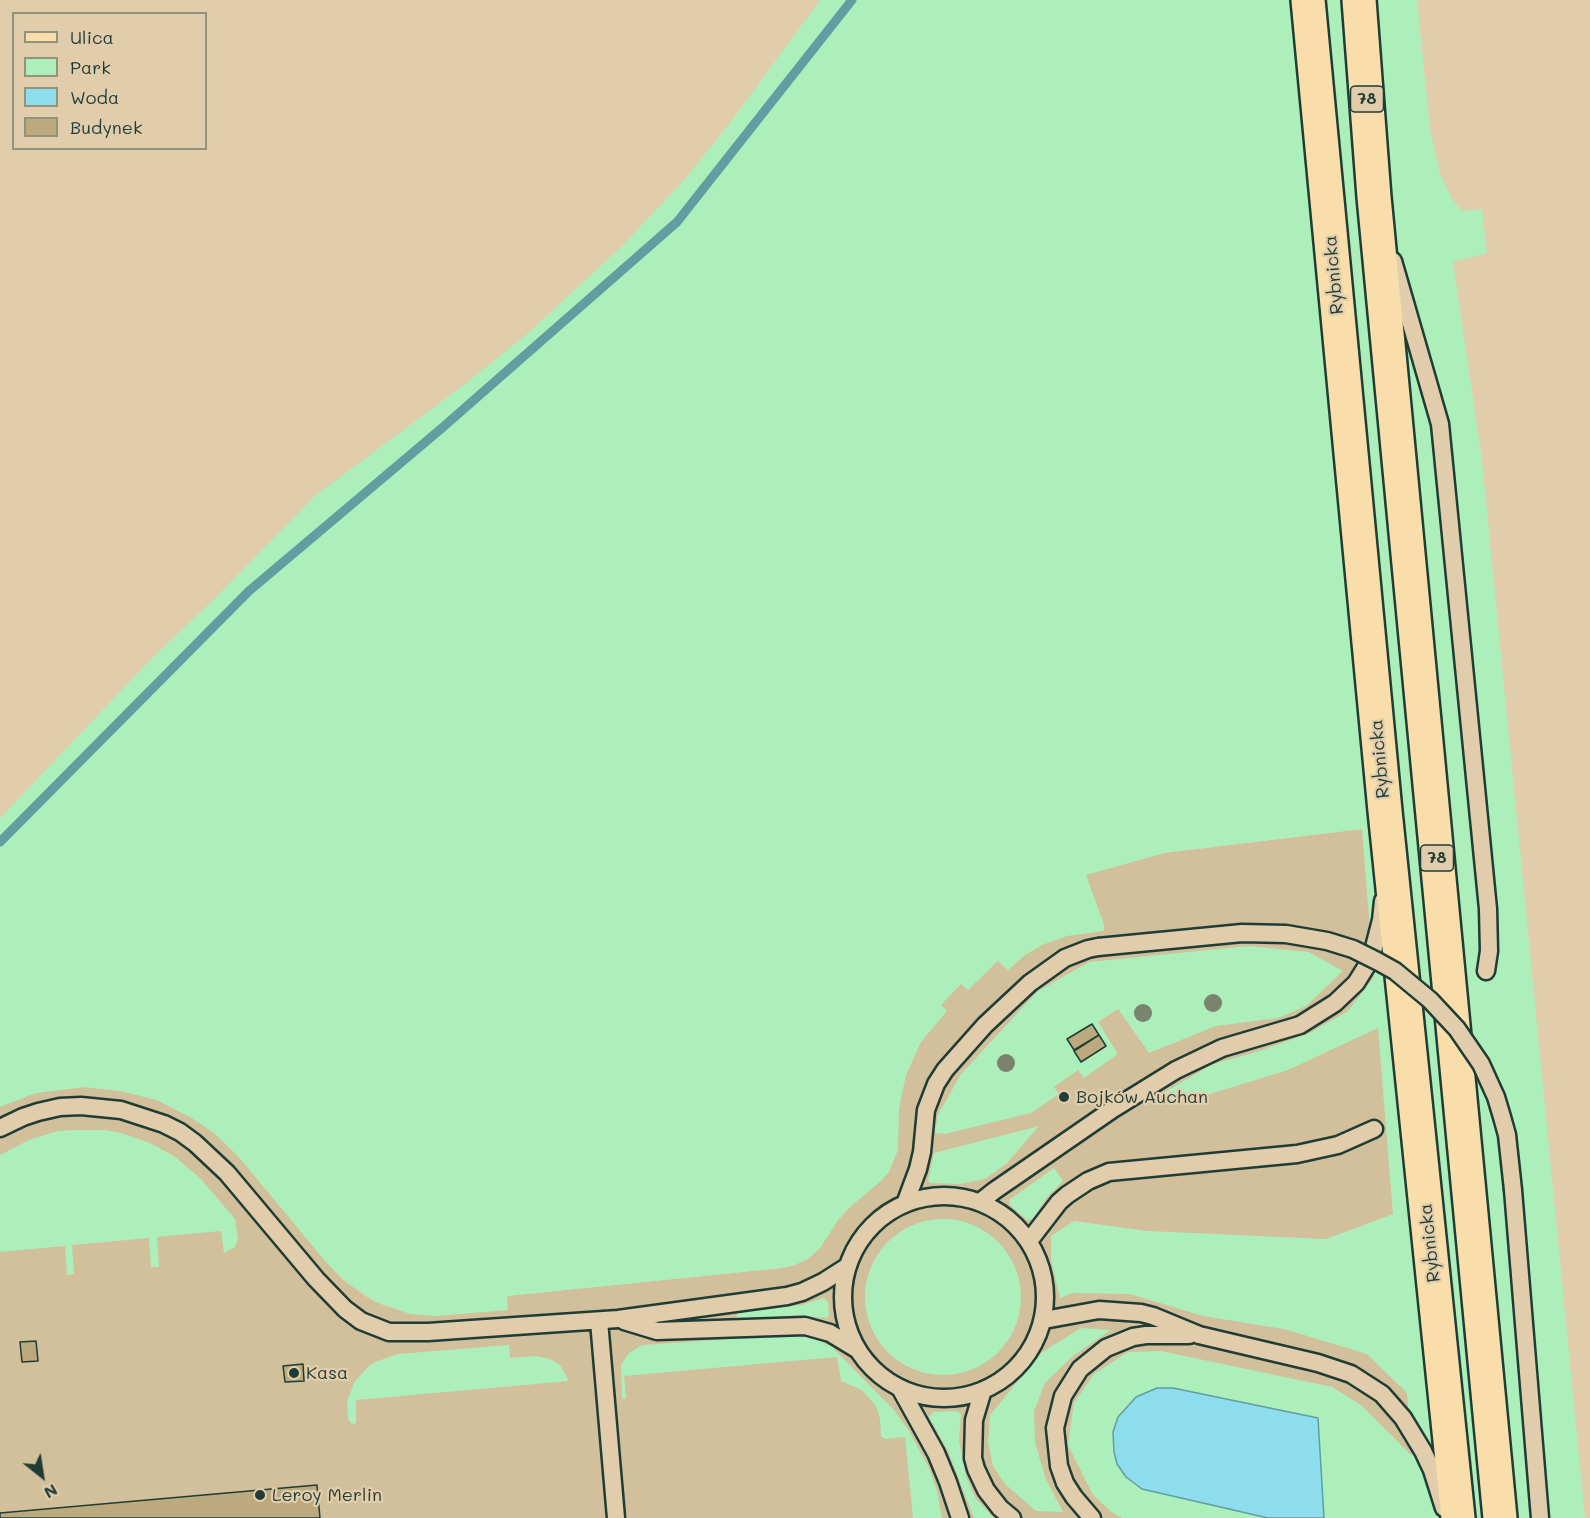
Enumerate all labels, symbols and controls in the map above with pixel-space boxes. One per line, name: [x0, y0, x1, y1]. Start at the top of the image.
legend: [12, 12, 207, 150]
text: Ulica: [70, 25, 114, 49]
text: Park: [70, 55, 111, 79]
text: Woda: [70, 85, 119, 109]
road number: 78: [1350, 86, 1384, 112]
text: Budynek: [70, 115, 143, 139]
street label: Rybnicka: [1320, 235, 1348, 315]
street label: Rybnicka: [1366, 719, 1394, 799]
road number: 78: [1420, 845, 1454, 871]
place label: Bojków Auchan: [1076, 1086, 1208, 1108]
marker: Bojków Auchan: [1057, 1090, 1071, 1104]
street label: Rybnicka: [1415, 1202, 1445, 1284]
place label: Kasa: [306, 1362, 348, 1384]
marker: Kasa: [287, 1366, 301, 1380]
north arrow: [12, 1446, 72, 1506]
text: N: [41, 1480, 62, 1504]
place label: Leroy Merlin: [272, 1484, 382, 1506]
marker: Leroy Merlin: [253, 1488, 267, 1502]

